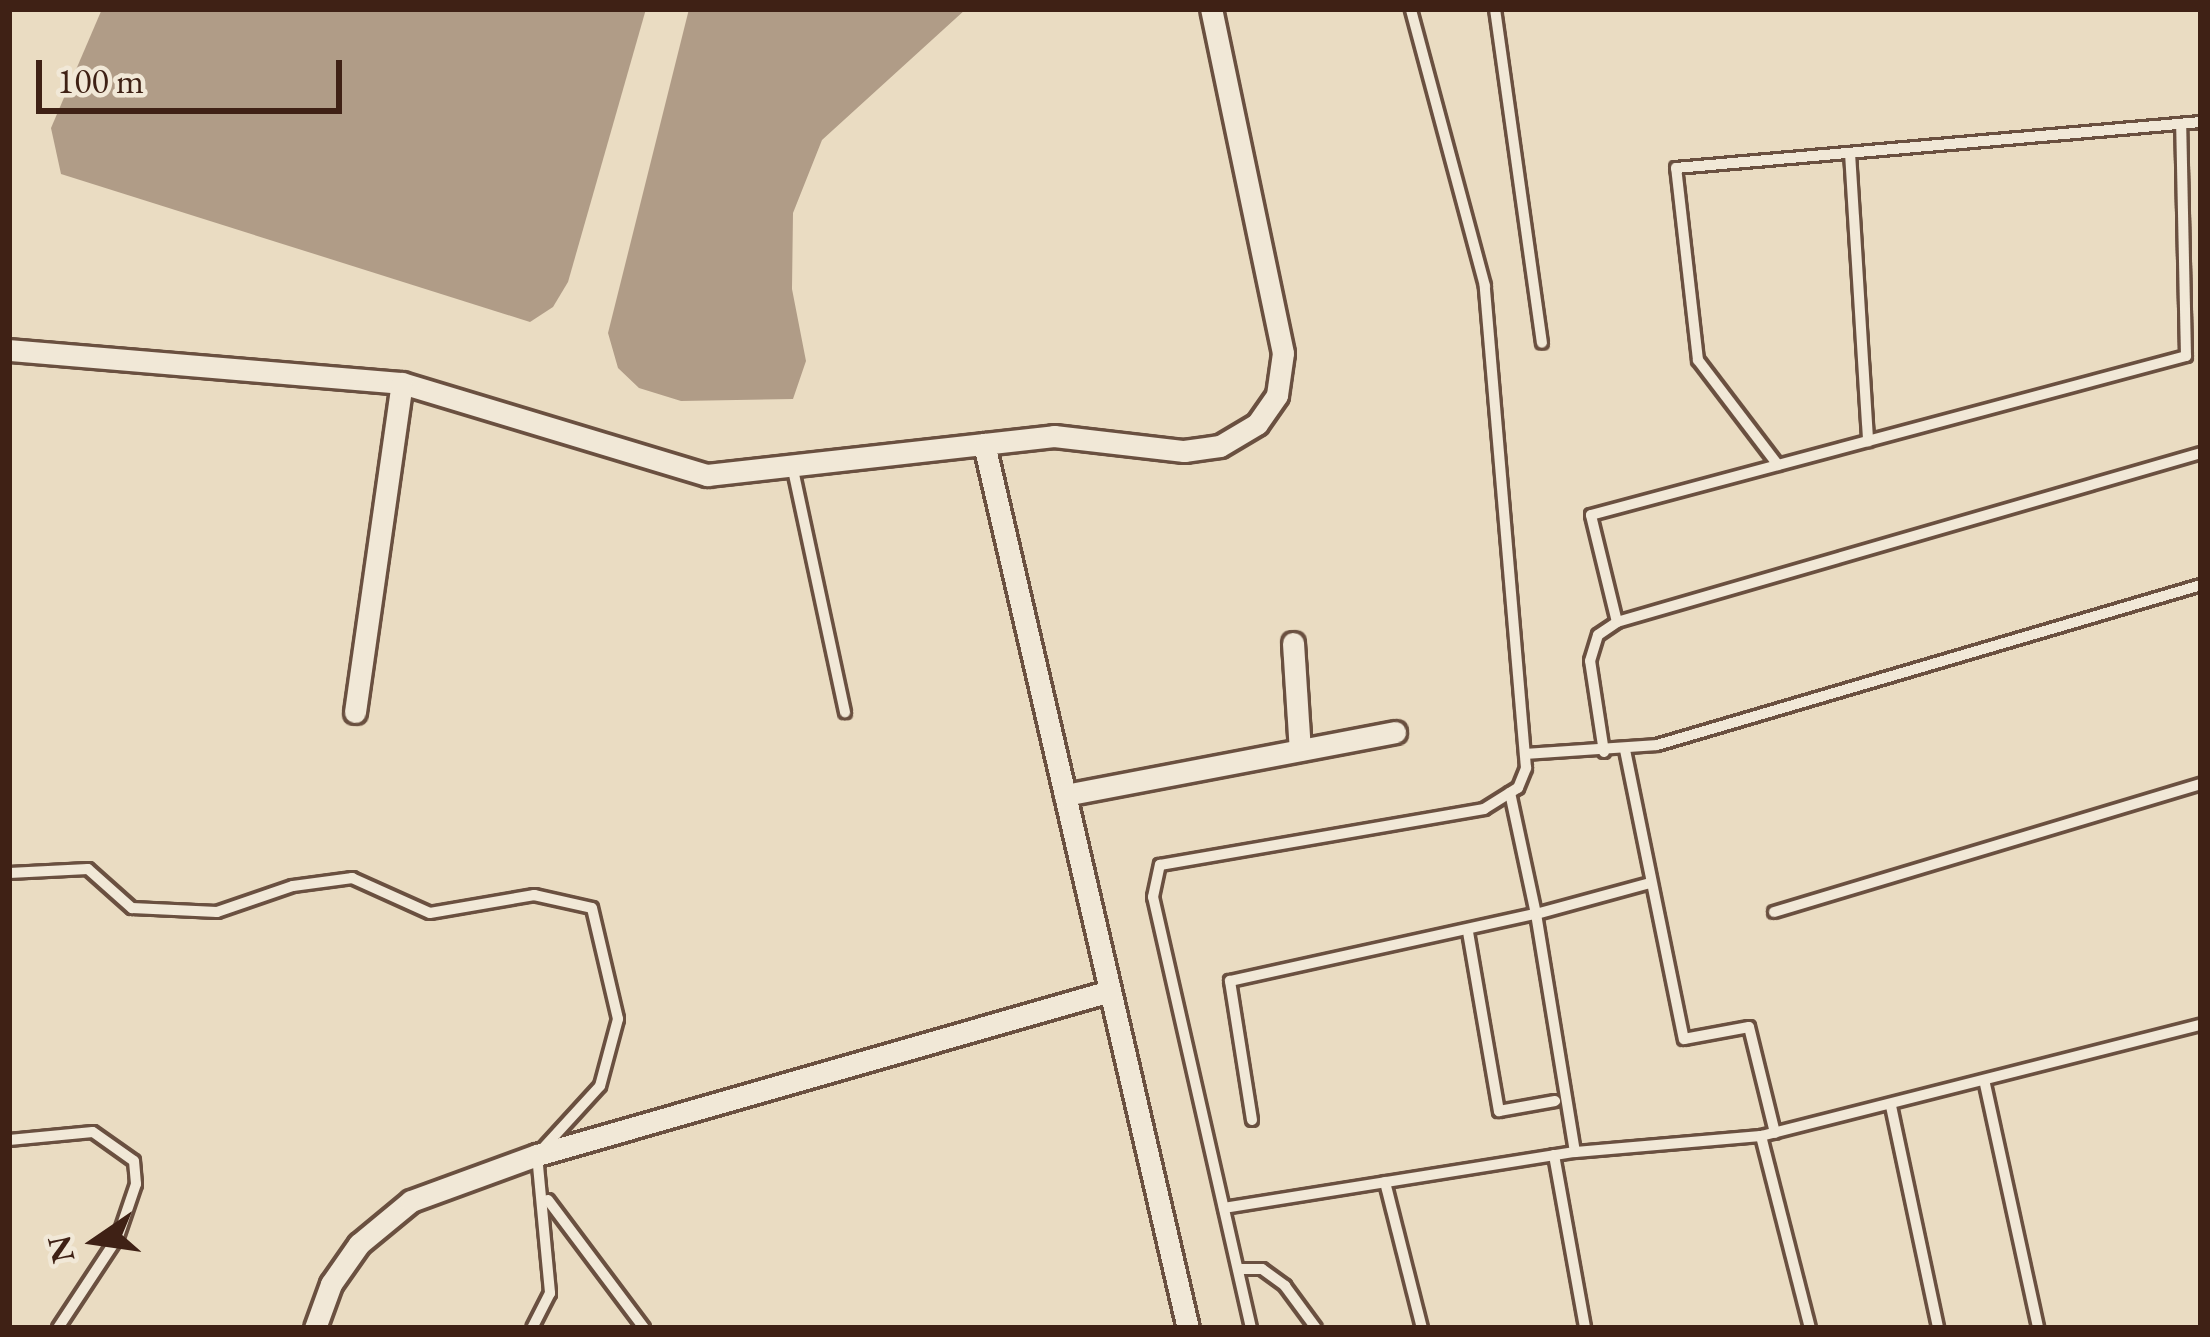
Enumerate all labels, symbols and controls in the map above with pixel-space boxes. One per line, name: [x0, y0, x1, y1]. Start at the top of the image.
scale bar: [42, 36, 348, 110]
text: 100 m: [57, 57, 144, 104]
north arrow: [36, 1181, 156, 1301]
text: N: [36, 1231, 84, 1267]

